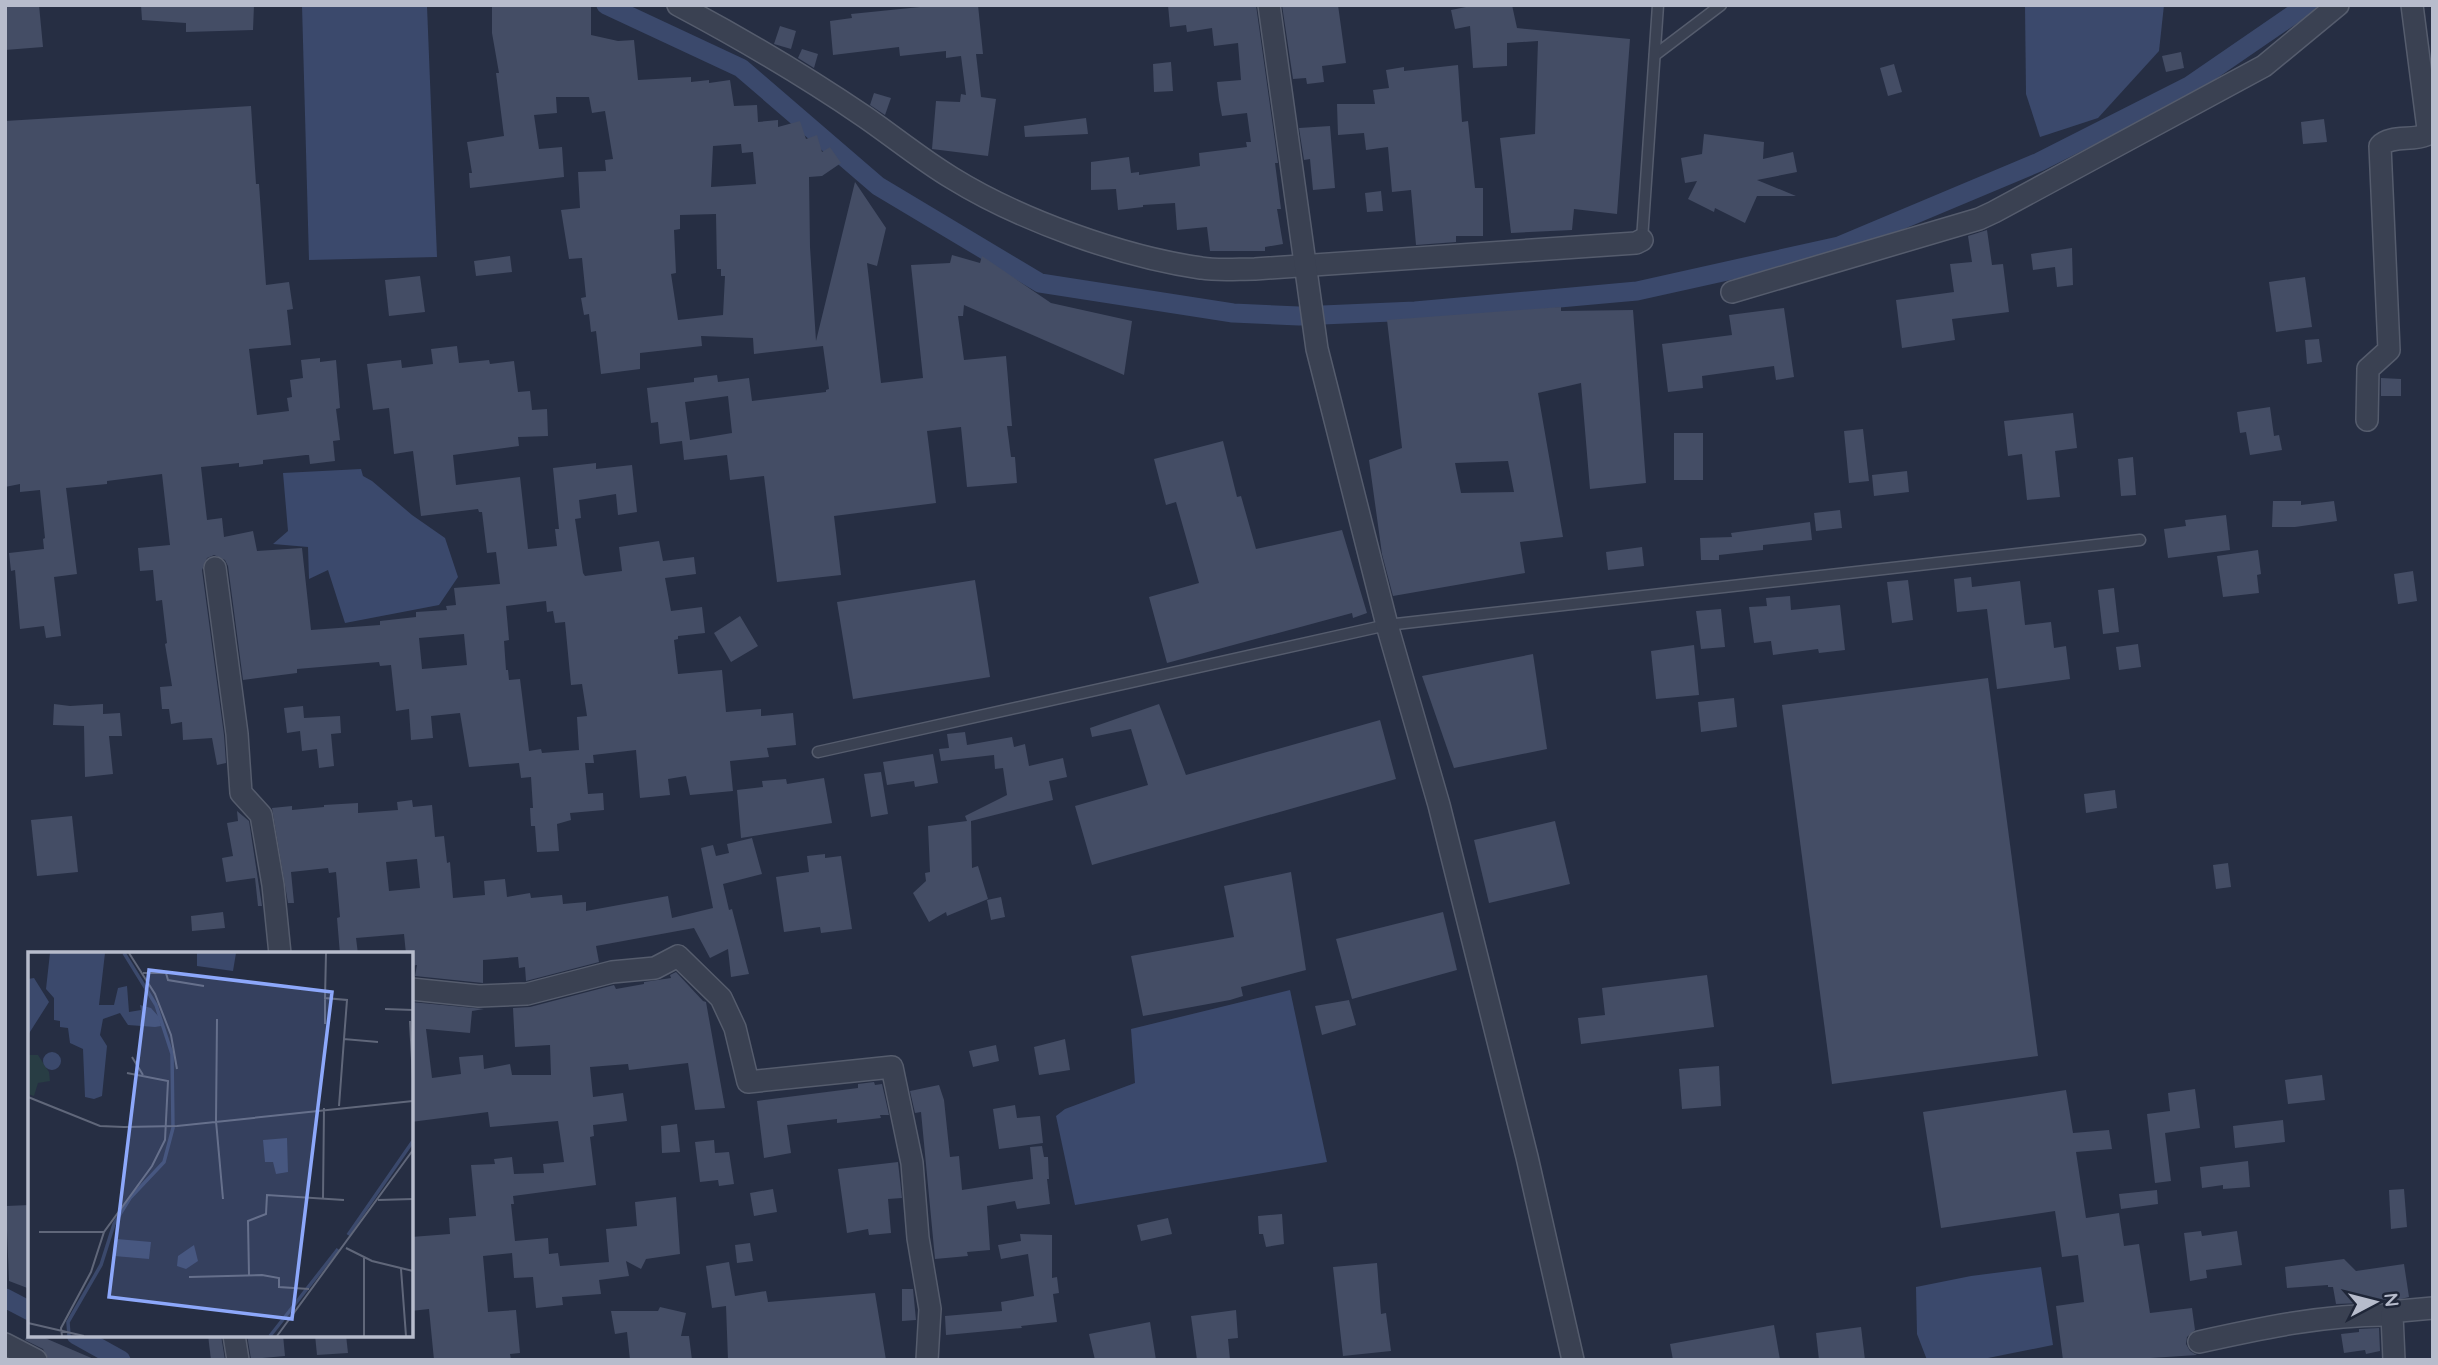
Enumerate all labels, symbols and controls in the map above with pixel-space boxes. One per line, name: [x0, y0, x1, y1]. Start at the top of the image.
inset map: [28, 952, 413, 1337]
north arrow: [2340, 1267, 2410, 1337]
text: N: [2379, 1292, 2405, 1308]

